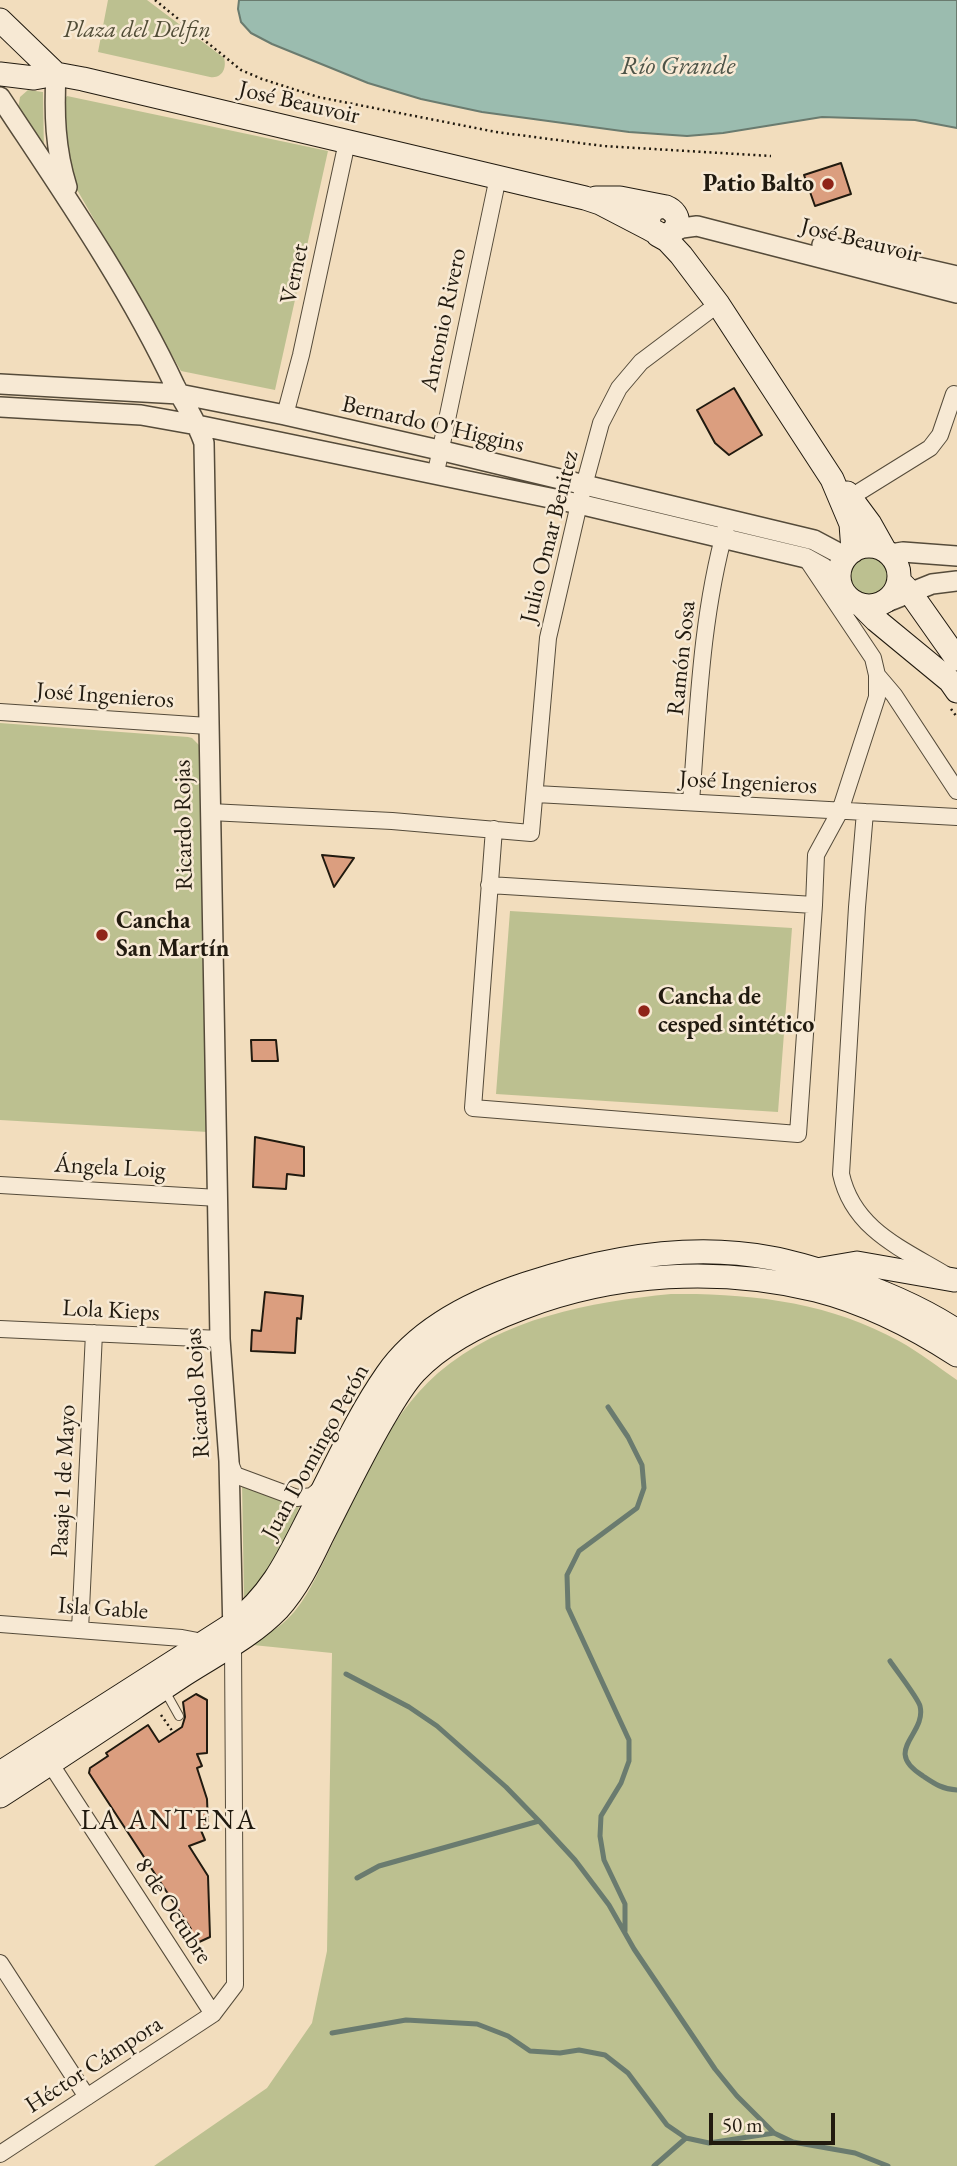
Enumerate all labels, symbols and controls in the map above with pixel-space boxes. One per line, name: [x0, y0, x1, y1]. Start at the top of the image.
park label: Plaza del Delfin: [63, 16, 211, 44]
water label: Río Grande: [621, 51, 735, 83]
street label: José Beauvoir: [236, 75, 362, 131]
place label: Patio Balto: [703, 170, 814, 198]
marker: Patio Balto: [820, 176, 836, 192]
street label: José Beauvoir: [798, 212, 924, 270]
street label: Vernet: [275, 241, 315, 307]
street label: Antonio Rivero: [415, 246, 473, 394]
street label: Bernardo O'Higgins: [339, 390, 527, 460]
street label: Julio Omar Benitez: [515, 448, 585, 626]
street label: Ramón Sosa: [662, 599, 702, 717]
street label: José Ingenieros: [35, 677, 175, 715]
street label: Ricardo Rojas: [168, 759, 200, 891]
street label: José Ingenieros: [678, 765, 818, 801]
place label: Cancha San Martín: [116, 907, 229, 963]
marker: Cancha San Martín: [94, 927, 110, 943]
place label: Cancha de cesped sintético: [658, 983, 814, 1039]
marker: Cancha de cesped sintético: [636, 1003, 652, 1019]
street label: Ángela Loig: [54, 1151, 166, 1185]
street label: Lola Kieps: [62, 1294, 160, 1328]
street label: Ricardo Rojas: [179, 1327, 217, 1459]
street label: Juan Domingo Perón: [256, 1359, 376, 1545]
street label: Pasaje 1 de Mayo: [46, 1404, 82, 1558]
street label: Isla Gable: [57, 1591, 149, 1627]
district label: LA ANTENA: [82, 1804, 256, 1838]
street label: 8 de Octubre: [128, 1853, 218, 1969]
street label: Héctor Cámpora: [20, 2010, 168, 2120]
scale bar: [712, 2100, 838, 2144]
text: 50 m: [722, 2111, 763, 2138]

